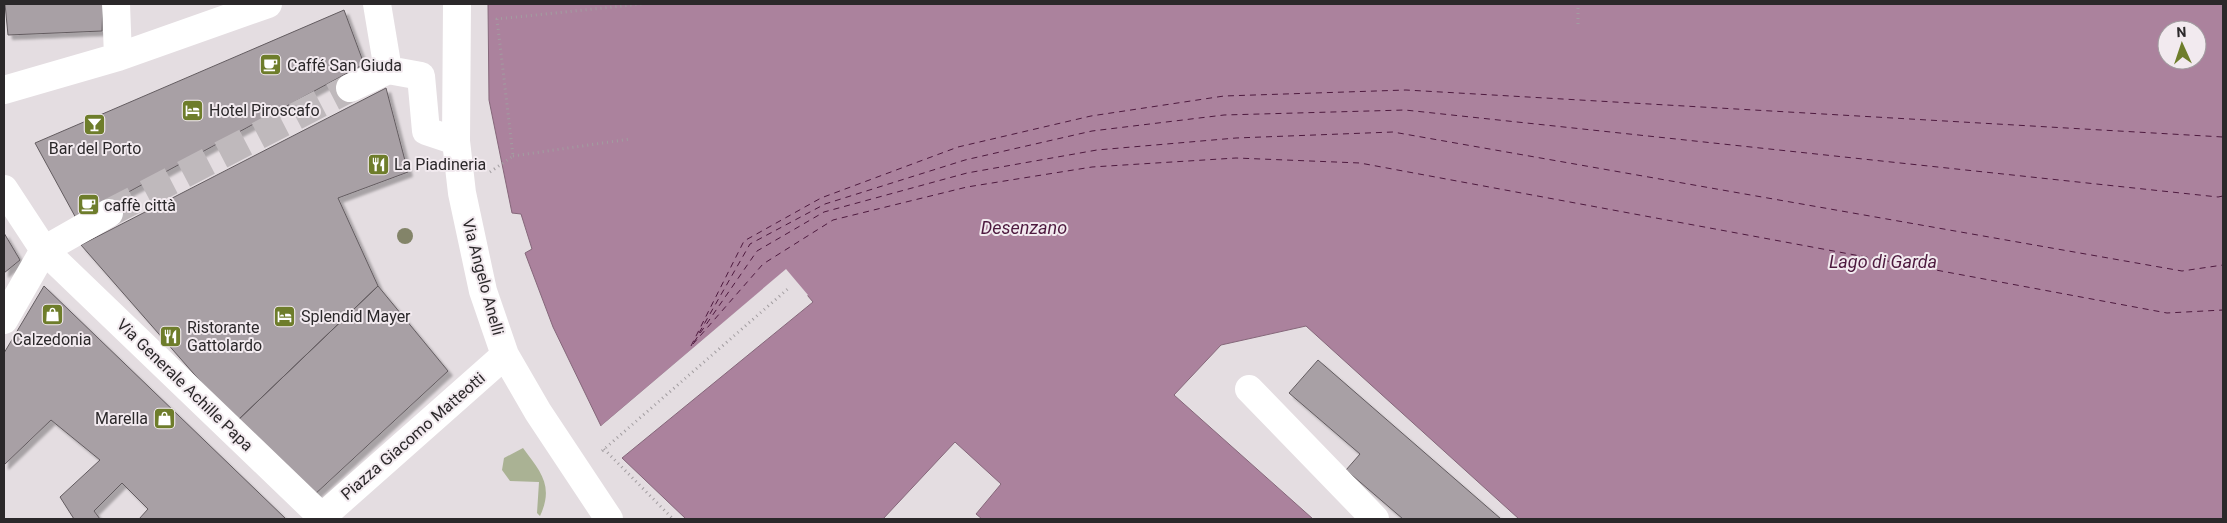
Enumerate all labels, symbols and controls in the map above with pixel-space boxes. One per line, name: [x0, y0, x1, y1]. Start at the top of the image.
north arrow: [2157, 20, 2207, 70]
text: N: [2176, 24, 2187, 40]
cafe icon: Caffé San Giuda: [259, 53, 283, 77]
place label: Caffé San Giuda: [287, 56, 402, 75]
hotel icon: Hotel Piroscafo: [181, 98, 205, 122]
place label: Hotel Piroscafo: [209, 101, 320, 120]
bar icon: Bar del Porto: [83, 112, 107, 136]
place label: Bar del Porto: [49, 139, 141, 158]
restaurant icon: La Piadineria: [366, 152, 390, 176]
place label: La Piadineria: [394, 155, 486, 174]
cafe icon: caffè città: [76, 193, 100, 217]
place label: caffè città: [104, 196, 176, 215]
street label: Via Angelo Anelli: [458, 217, 508, 337]
water label: Desenzano: [981, 217, 1067, 238]
water label: Lago di Garda: [1829, 251, 1937, 272]
shop icon: Calzedonia: [40, 303, 64, 327]
hotel icon: Splendid Mayer: [273, 304, 297, 328]
place label: Splendid Mayer: [301, 307, 411, 326]
street label: Via Generale Achille Papa: [113, 315, 257, 455]
place label: Ristorante Gattolardo: [187, 318, 262, 355]
restaurant icon: Ristorante Gattolardo: [159, 324, 183, 348]
place label: Calzedonia: [13, 330, 91, 349]
street label: Piazza Giacomo Matteotti: [337, 368, 489, 504]
shop icon: Marella: [152, 406, 176, 430]
place label: Marella: [95, 409, 148, 428]

